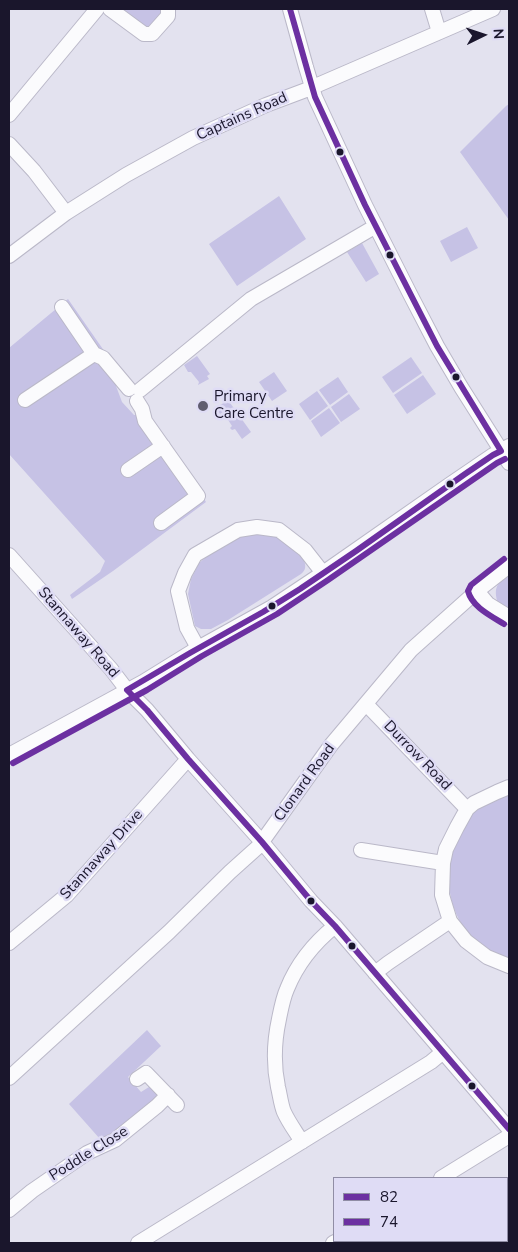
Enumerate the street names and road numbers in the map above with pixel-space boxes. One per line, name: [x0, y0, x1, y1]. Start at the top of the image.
street label: Captains Road: [194, 89, 290, 145]
street label: Stannaway Road: [34, 584, 122, 682]
street label: Durrow Road: [379, 717, 455, 795]
street label: Clonard Road: [271, 740, 339, 826]
street label: Stannaway Drive: [57, 806, 147, 904]
street label: Poddle Close: [46, 1123, 132, 1185]

